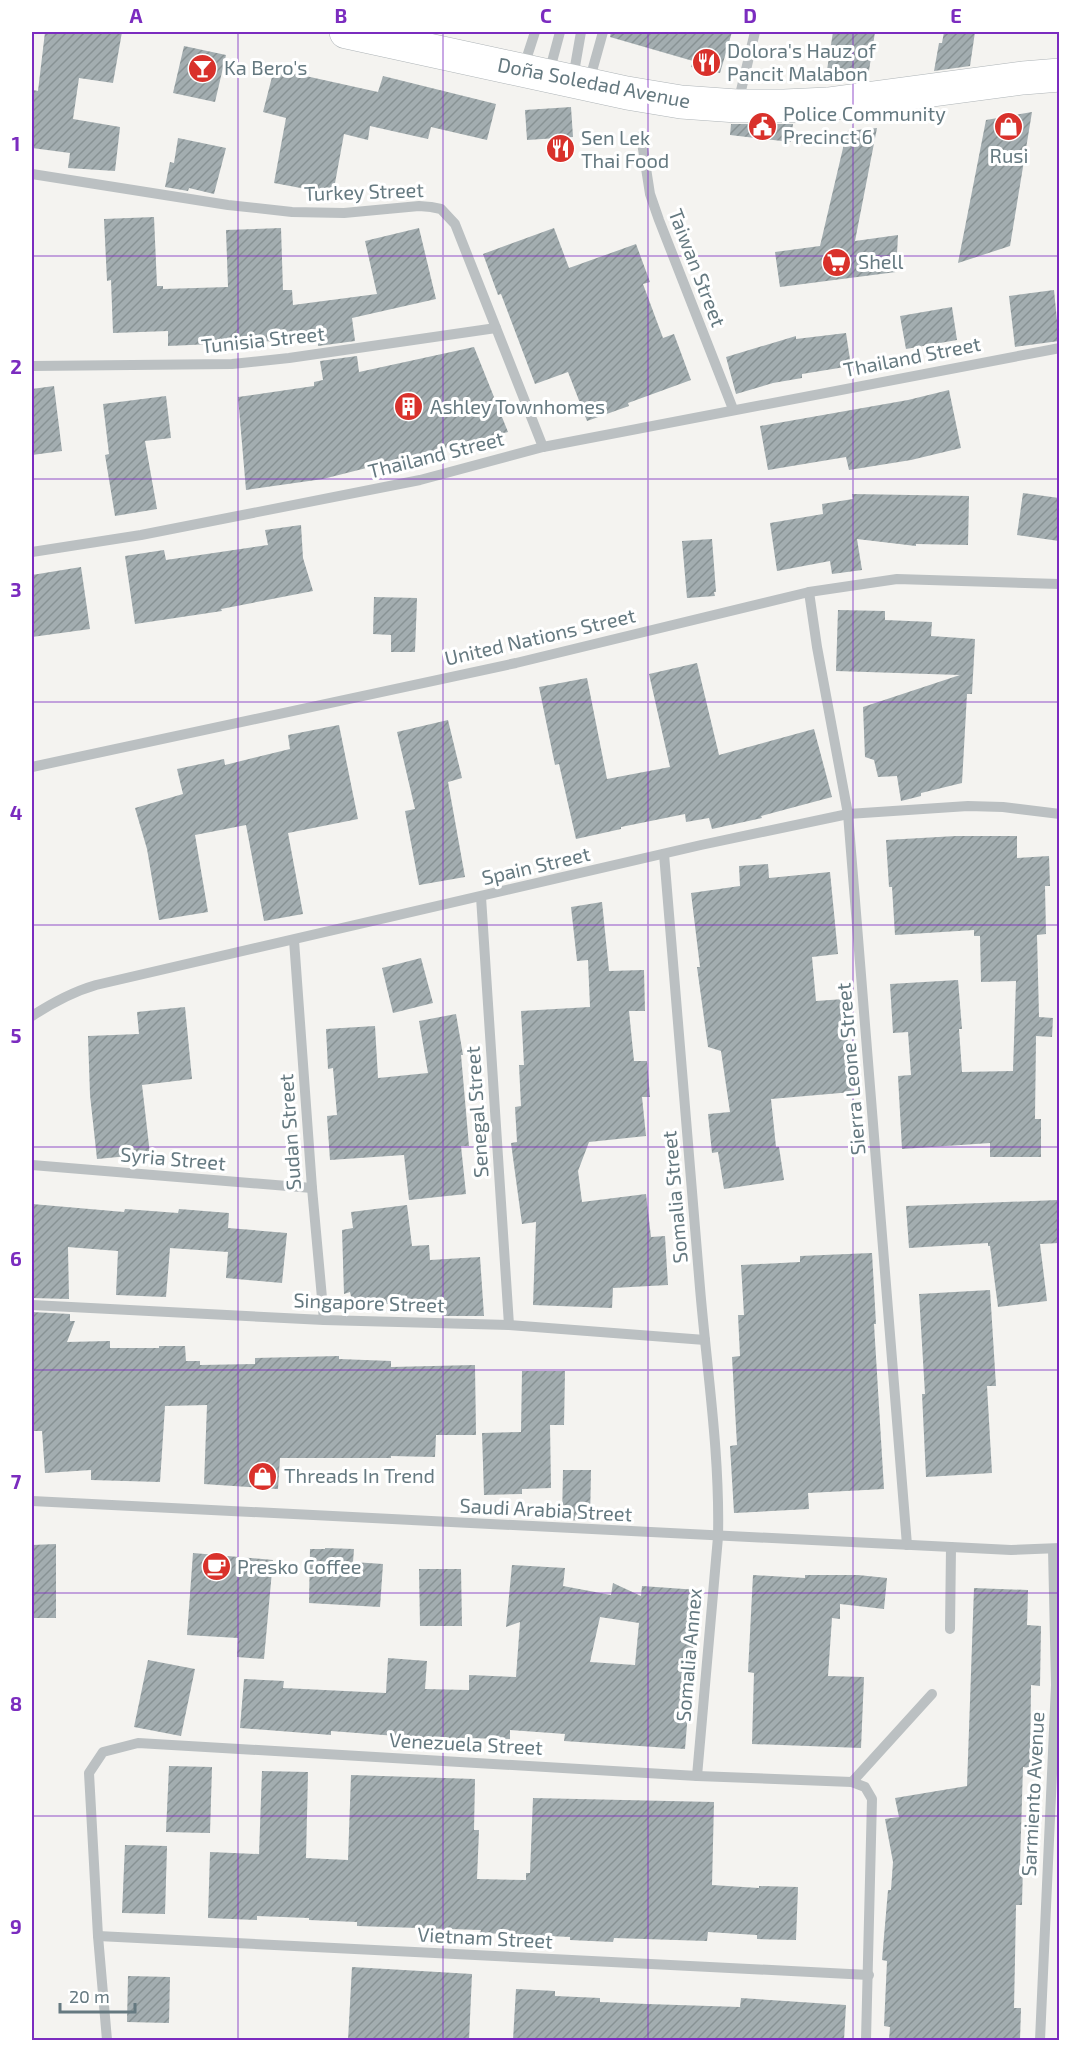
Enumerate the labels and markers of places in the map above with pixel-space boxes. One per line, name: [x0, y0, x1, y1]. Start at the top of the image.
place label: Dolora's Hauz of Pancit Malabon: [727, 38, 876, 85]
restaurant icon: Dolora's Hauz of Pancit Malabon: [690, 46, 722, 78]
bar icon: Ka Bero's: [187, 52, 219, 84]
place label: Ka Bero's: [224, 55, 308, 79]
place label: Police Community Precinct 6: [783, 101, 946, 148]
public building icon: Police Community Precinct 6: [746, 110, 778, 142]
shop icon: Rusi: [993, 110, 1025, 142]
place label: Sen Lek Thai Food: [581, 125, 669, 172]
restaurant icon: Sen Lek Thai Food: [544, 133, 576, 165]
place label: Rusi: [990, 143, 1028, 167]
supermarket icon: Shell: [821, 246, 853, 278]
place label: Shell: [858, 249, 904, 273]
building icon: Ashley Townhomes: [393, 391, 425, 423]
place label: Ashley Townhomes: [430, 394, 605, 418]
shop icon: Threads In Trend: [247, 1460, 279, 1492]
place label: Threads In Trend: [284, 1463, 435, 1487]
cafe icon: Presko Coffee: [200, 1551, 232, 1583]
place label: Presko Coffee: [237, 1554, 361, 1578]

